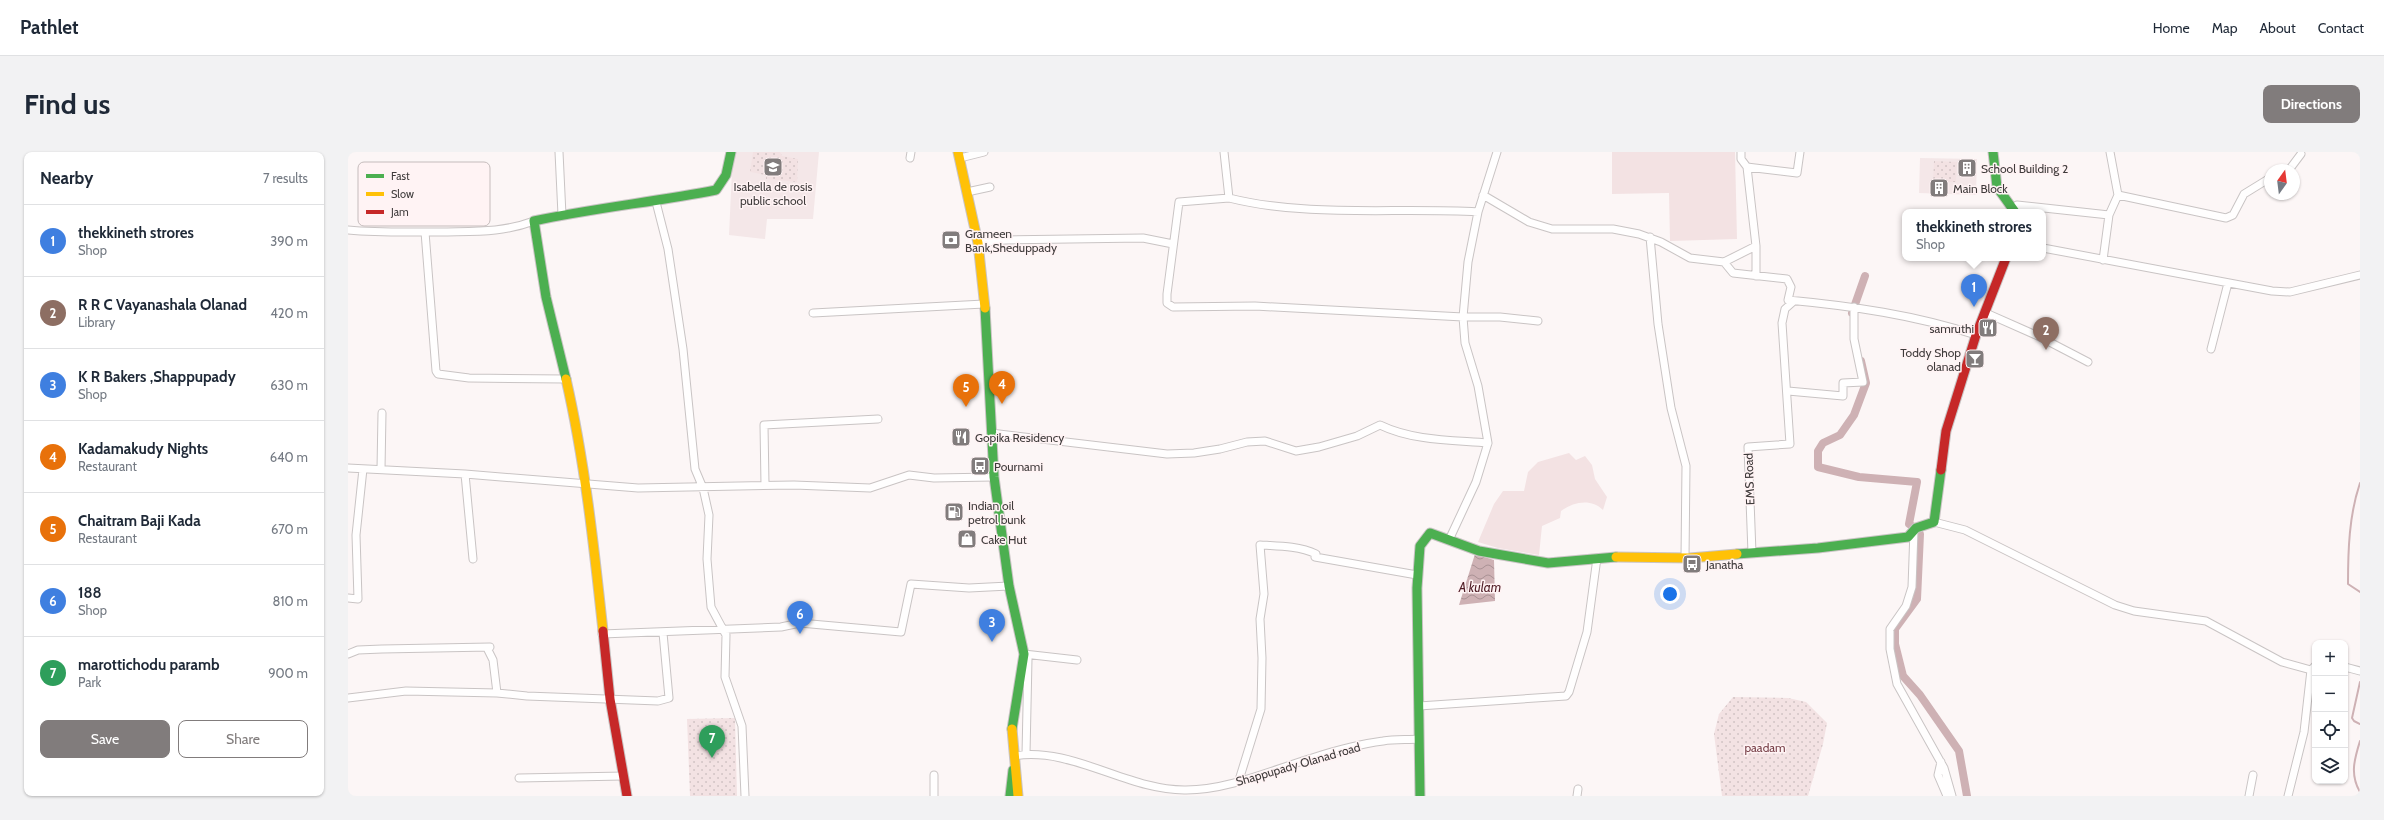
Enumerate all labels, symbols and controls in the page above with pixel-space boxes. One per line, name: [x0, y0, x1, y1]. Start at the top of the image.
text: Pathlet: [20, 16, 79, 39]
text: Home: [2153, 19, 2190, 37]
text: Map: [2212, 19, 2237, 37]
text: About: [2259, 19, 2296, 37]
text: Contact: [2318, 19, 2364, 37]
button: Directions: [2263, 85, 2360, 123]
text: Find us: [24, 87, 110, 121]
school or university icon: Isabella de rosis public school: [762, 156, 784, 178]
building icon: School Building 2: [1956, 157, 1978, 179]
place label: School Building 2: [1981, 161, 2068, 176]
legend: [358, 162, 490, 226]
north arrow: [2264, 164, 2300, 200]
text: Nearby: [40, 168, 93, 188]
text: Fast: [391, 169, 410, 183]
text: 7 results: [263, 170, 308, 186]
building icon: Main Block: [1928, 177, 1950, 199]
place label: Isabella de rosis public school: [734, 179, 812, 208]
place label: Main Block: [1953, 181, 2008, 196]
text: Slow: [391, 187, 414, 201]
text: Jam: [390, 205, 409, 219]
popup: [1902, 209, 2046, 261]
text: thekkineth strores: [1916, 218, 2032, 236]
text: thekkineth strores: [78, 224, 194, 242]
place label: Grameen Bank,Sheduppady: [965, 226, 1057, 255]
bank icon: Grameen Bank,Sheduppady: [940, 229, 962, 251]
text: 1: [51, 233, 55, 249]
text: 390 m: [270, 233, 308, 249]
text: Shop: [1916, 236, 1945, 252]
text: Shop: [78, 242, 107, 258]
pin: 1: [1961, 274, 1987, 307]
text: R R C Vayanashala Olanad: [78, 296, 247, 314]
text: 2: [50, 305, 56, 321]
text: 420 m: [270, 305, 308, 321]
text: Library: [78, 314, 115, 330]
restaurant icon: samruthi: [1977, 317, 1999, 339]
pin: 2: [2033, 317, 2059, 350]
place label: samruthi: [1930, 321, 1974, 336]
place label: Toddy Shop olanad: [1900, 345, 1961, 374]
bar icon: Toddy Shop olanad: [1964, 348, 1986, 370]
text: K R Bakers ,Shappupady: [78, 368, 236, 386]
pin: 4: [989, 371, 1015, 404]
pin: 5: [953, 374, 979, 407]
text: 3: [49, 377, 57, 393]
text: 630 m: [270, 377, 308, 393]
text: Shop: [78, 386, 107, 402]
restaurant icon: Gopika Residency: [950, 426, 972, 448]
place label: Gopika Residency: [975, 430, 1064, 445]
text: Kadamakudy Nights: [78, 440, 208, 458]
text: 4: [49, 449, 57, 465]
text: 640 m: [270, 449, 308, 465]
street label: EMS Road: [1741, 453, 1757, 505]
bus stop icon: Pournami: [969, 455, 991, 477]
text: Restaurant: [78, 458, 137, 474]
place label: Pournami: [994, 459, 1043, 474]
place label: Indian oil petrol bunk: [968, 498, 1026, 527]
fuel station icon: Indian oil petrol bunk: [943, 501, 965, 523]
text: Chaitram Baji Kada: [78, 512, 201, 530]
text: 5: [50, 521, 56, 537]
text: 670 m: [271, 521, 308, 537]
shop icon: Cake Hut: [956, 528, 978, 550]
text: Restaurant: [78, 530, 137, 546]
place label: Cake Hut: [981, 532, 1027, 547]
bus stop icon: Janatha: [1681, 553, 1703, 575]
place label: Janatha: [1705, 557, 1744, 572]
water label: A kulam: [1458, 579, 1501, 595]
text: 188: [78, 584, 102, 602]
your location: [1660, 584, 1680, 604]
text: 6: [49, 593, 57, 609]
text: 810 m: [272, 593, 308, 609]
pin: 6: [787, 601, 813, 634]
text: Shop: [78, 602, 107, 618]
pin: 3: [979, 609, 1005, 642]
map controls: [2312, 640, 2348, 784]
button: +: [2312, 640, 2348, 676]
text: marottichodu paramb: [78, 656, 220, 674]
text: 7: [50, 665, 56, 681]
text: 900 m: [268, 665, 308, 681]
text: Park: [78, 674, 101, 690]
button: −: [2312, 676, 2348, 712]
button: locate: [2312, 712, 2348, 748]
button: Save: [40, 720, 170, 758]
button: Share: [178, 720, 308, 758]
pin: 7: [699, 725, 725, 758]
street label: Shappupady Olanad road: [1234, 739, 1362, 789]
park label: paadam: [1744, 740, 1786, 755]
button: layers: [2312, 748, 2348, 784]

